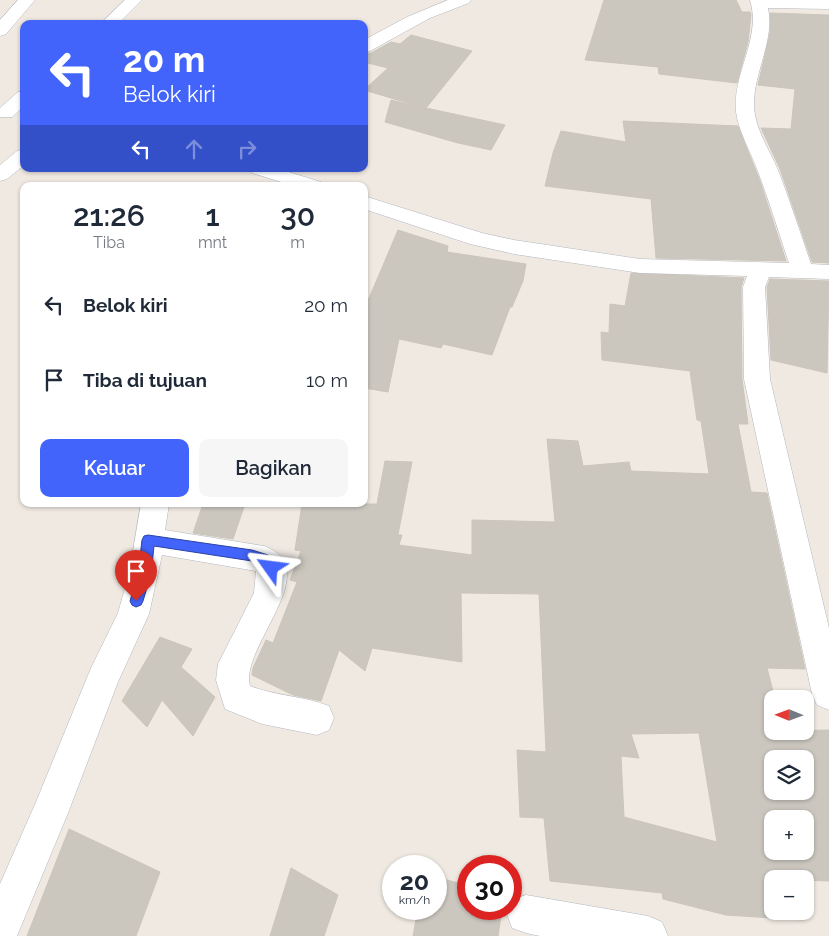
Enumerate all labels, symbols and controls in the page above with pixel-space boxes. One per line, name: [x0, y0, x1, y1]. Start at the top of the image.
text: 20 m: [123, 39, 205, 80]
icon: left: [40, 40, 105, 105]
text: Belok kiri: [123, 81, 216, 107]
icon: left: [127, 135, 155, 163]
icon: ahead: [180, 135, 208, 163]
icon: right: [233, 135, 261, 163]
text: 21:26: [73, 198, 145, 233]
text: 1: [205, 198, 220, 233]
text: 30: [280, 198, 315, 233]
text: Tiba: [93, 233, 125, 252]
text: mnt: [198, 233, 227, 252]
text: m: [290, 233, 305, 252]
icon: left: [40, 291, 68, 319]
text: Belok kiri: [83, 294, 168, 316]
text: 20 m: [304, 294, 348, 316]
icon: arrive: [40, 366, 68, 394]
text: Tiba di tujuan: [83, 369, 207, 391]
text: 10 m: [306, 369, 348, 391]
button: Keluar: [40, 439, 189, 497]
button: Bagikan: [199, 439, 348, 497]
position arrow: [244, 541, 296, 593]
pin: [115, 550, 157, 601]
icon: arrive: [122, 557, 150, 585]
north arrow: [764, 690, 814, 740]
map controls: [764, 690, 814, 920]
button: layers: [764, 750, 814, 800]
button: +: [764, 810, 814, 860]
speed limit sign: 30: [457, 855, 522, 920]
text: 20: [400, 866, 429, 896]
button: −: [764, 870, 814, 920]
text: km/h: [399, 893, 430, 907]

